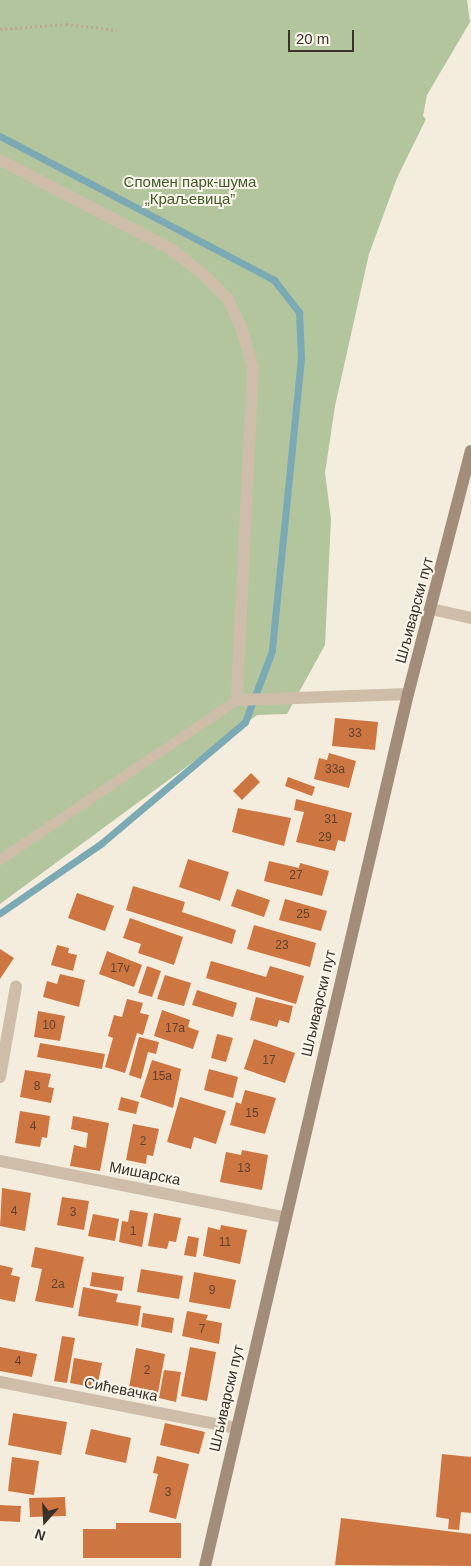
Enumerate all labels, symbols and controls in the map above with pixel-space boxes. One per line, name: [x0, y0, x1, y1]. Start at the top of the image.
scale bar: [291, 20, 357, 52]
text: 20 m: [296, 30, 329, 47]
park label: Спомен парк-шума „Краљевица”: [124, 172, 256, 207]
street label: Шљиварски пут: [391, 555, 437, 665]
house number: 33: [348, 727, 362, 741]
house number: 33a: [325, 763, 345, 777]
house number: 31: [324, 813, 338, 827]
house number: 29: [318, 831, 332, 845]
house number: 27: [289, 869, 303, 883]
house number: 25: [296, 908, 310, 922]
house number: 23: [275, 939, 289, 953]
street label: Шљиварски пут: [297, 948, 339, 1058]
house number: 17v: [110, 962, 130, 976]
house number: 10: [42, 1019, 56, 1033]
house number: 17a: [165, 1022, 185, 1036]
house number: 17: [262, 1054, 276, 1068]
house number: 15a: [152, 1070, 172, 1084]
house number: 8: [34, 1080, 40, 1094]
house number: 15: [245, 1107, 259, 1121]
house number: 4: [30, 1120, 36, 1134]
house number: 2: [140, 1135, 146, 1149]
street label: Мишарска: [108, 1157, 182, 1189]
house number: 13: [237, 1162, 251, 1176]
house number: 4: [11, 1205, 17, 1219]
house number: 3: [70, 1206, 76, 1220]
house number: 1: [130, 1225, 136, 1239]
house number: 11: [219, 1236, 231, 1250]
house number: 2a: [51, 1278, 65, 1292]
house number: 9: [209, 1284, 215, 1298]
house number: 7: [199, 1323, 205, 1337]
street label: Шљиварски пут: [205, 1343, 247, 1453]
house number: 4: [15, 1355, 21, 1369]
house number: 2: [144, 1364, 150, 1378]
street label: Сићевачка: [83, 1373, 159, 1405]
house number: 3: [165, 1486, 171, 1500]
north arrow: [20, 1496, 70, 1546]
text: N: [33, 1526, 48, 1544]

